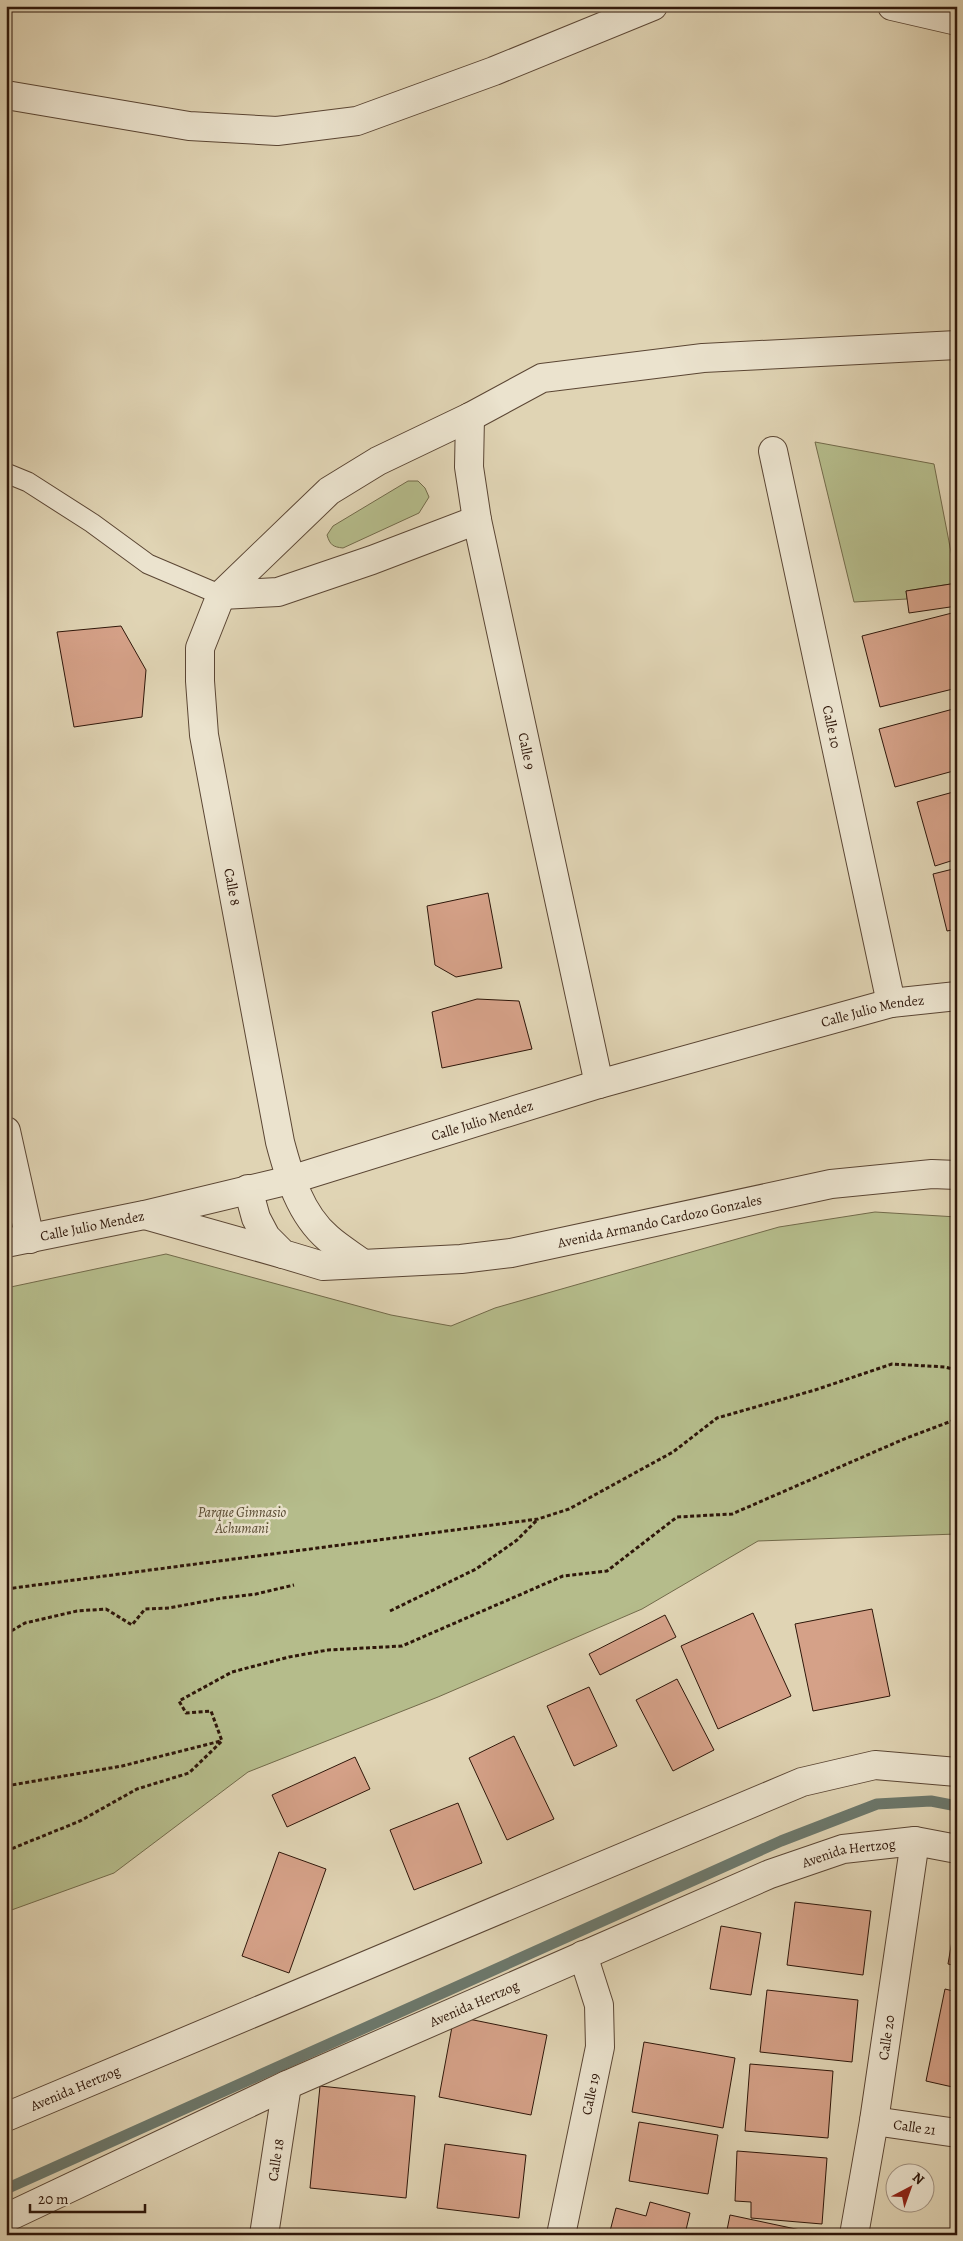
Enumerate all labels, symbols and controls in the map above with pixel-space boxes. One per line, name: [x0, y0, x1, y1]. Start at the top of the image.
street label: Calle 10: [818, 704, 846, 750]
street label: Calle 9: [514, 731, 540, 771]
street label: Calle 8: [219, 867, 245, 908]
street label: Calle Julio Mendez: [819, 990, 925, 1032]
street label: Calle Julio Mendez: [429, 1096, 535, 1145]
street label: Avenida Armando Cardozo Gonzales: [555, 1190, 764, 1252]
street label: Calle Julio Mendez: [38, 1206, 146, 1245]
park label: Parque Gimnasio Achumani: [198, 1503, 287, 1538]
street label: Avenida Hertzog: [798, 1834, 896, 1872]
street label: Avenida Hertzog: [425, 1975, 522, 2032]
street label: Calle 20: [874, 2014, 899, 2061]
street label: Avenida Hertzog: [26, 2061, 123, 2116]
street label: Calle 19: [577, 2071, 604, 2117]
street label: Calle 21: [892, 2114, 937, 2139]
street label: Calle 18: [263, 2137, 288, 2182]
north arrow: [886, 2164, 936, 2214]
text: N: [908, 2168, 928, 2189]
scale bar: [30, 2181, 145, 2213]
text: 20 m: [38, 2189, 69, 2209]

